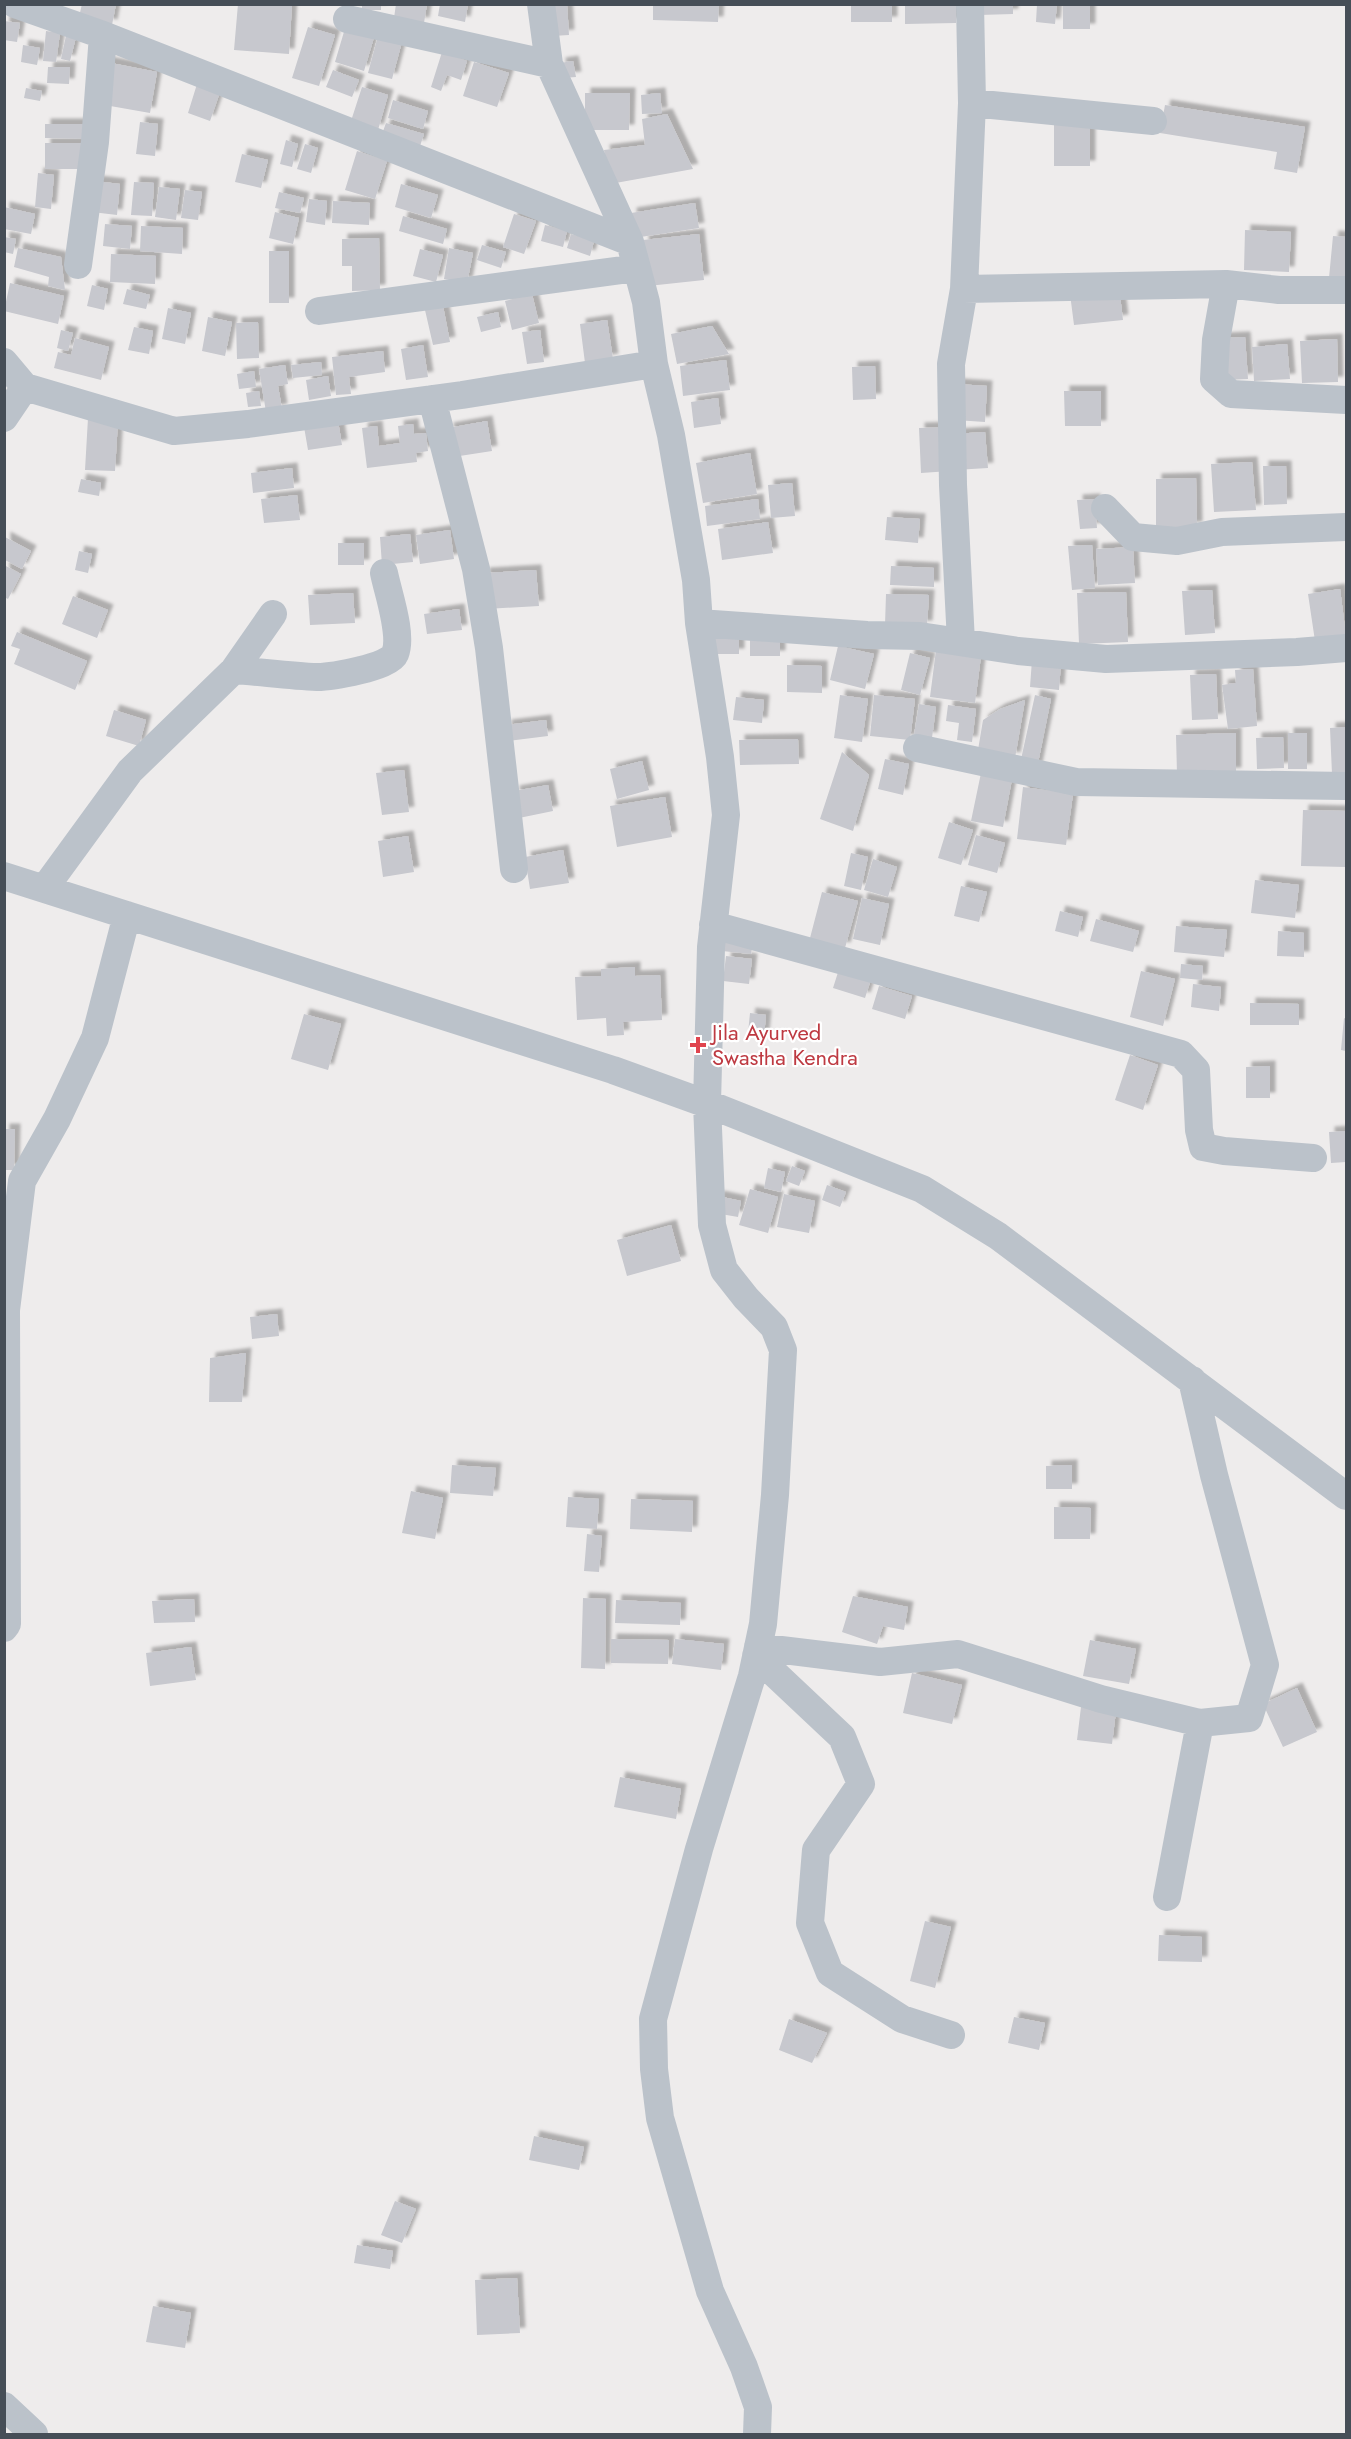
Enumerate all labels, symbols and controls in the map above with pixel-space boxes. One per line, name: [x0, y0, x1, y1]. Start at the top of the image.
place label: Jila Ayurved Swastha Kendra: [709, 1016, 858, 1073]
marker: Jila Ayurved Swastha Kendra: [689, 1036, 707, 1054]

